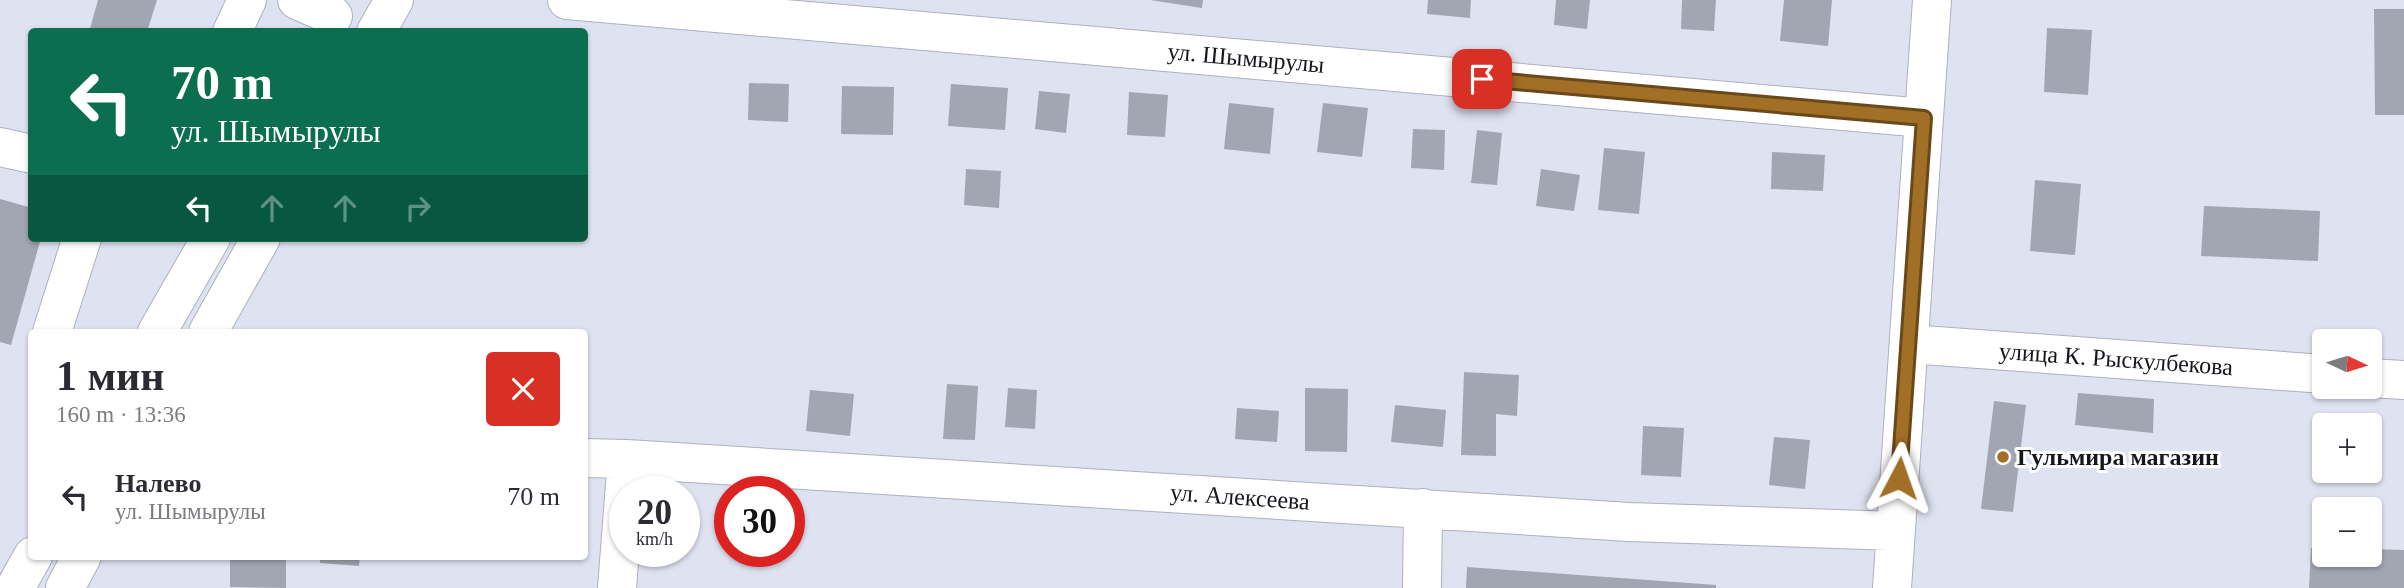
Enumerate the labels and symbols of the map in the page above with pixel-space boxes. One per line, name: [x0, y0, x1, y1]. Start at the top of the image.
street label: ул. Шымырулы: [1167, 38, 1325, 78]
pin: [1452, 49, 1512, 109]
north arrow: [2312, 329, 2382, 399]
street label: улица К. Рыскулбекова: [1998, 338, 2234, 380]
position arrow: [1862, 441, 1936, 515]
place label: Гульмира магазин: [2017, 444, 2219, 470]
marker: Гульмира магазин: [1995, 449, 2011, 465]
speed limit sign: 30: [714, 476, 805, 567]
street label: ул. Алексеева: [1169, 479, 1311, 515]

